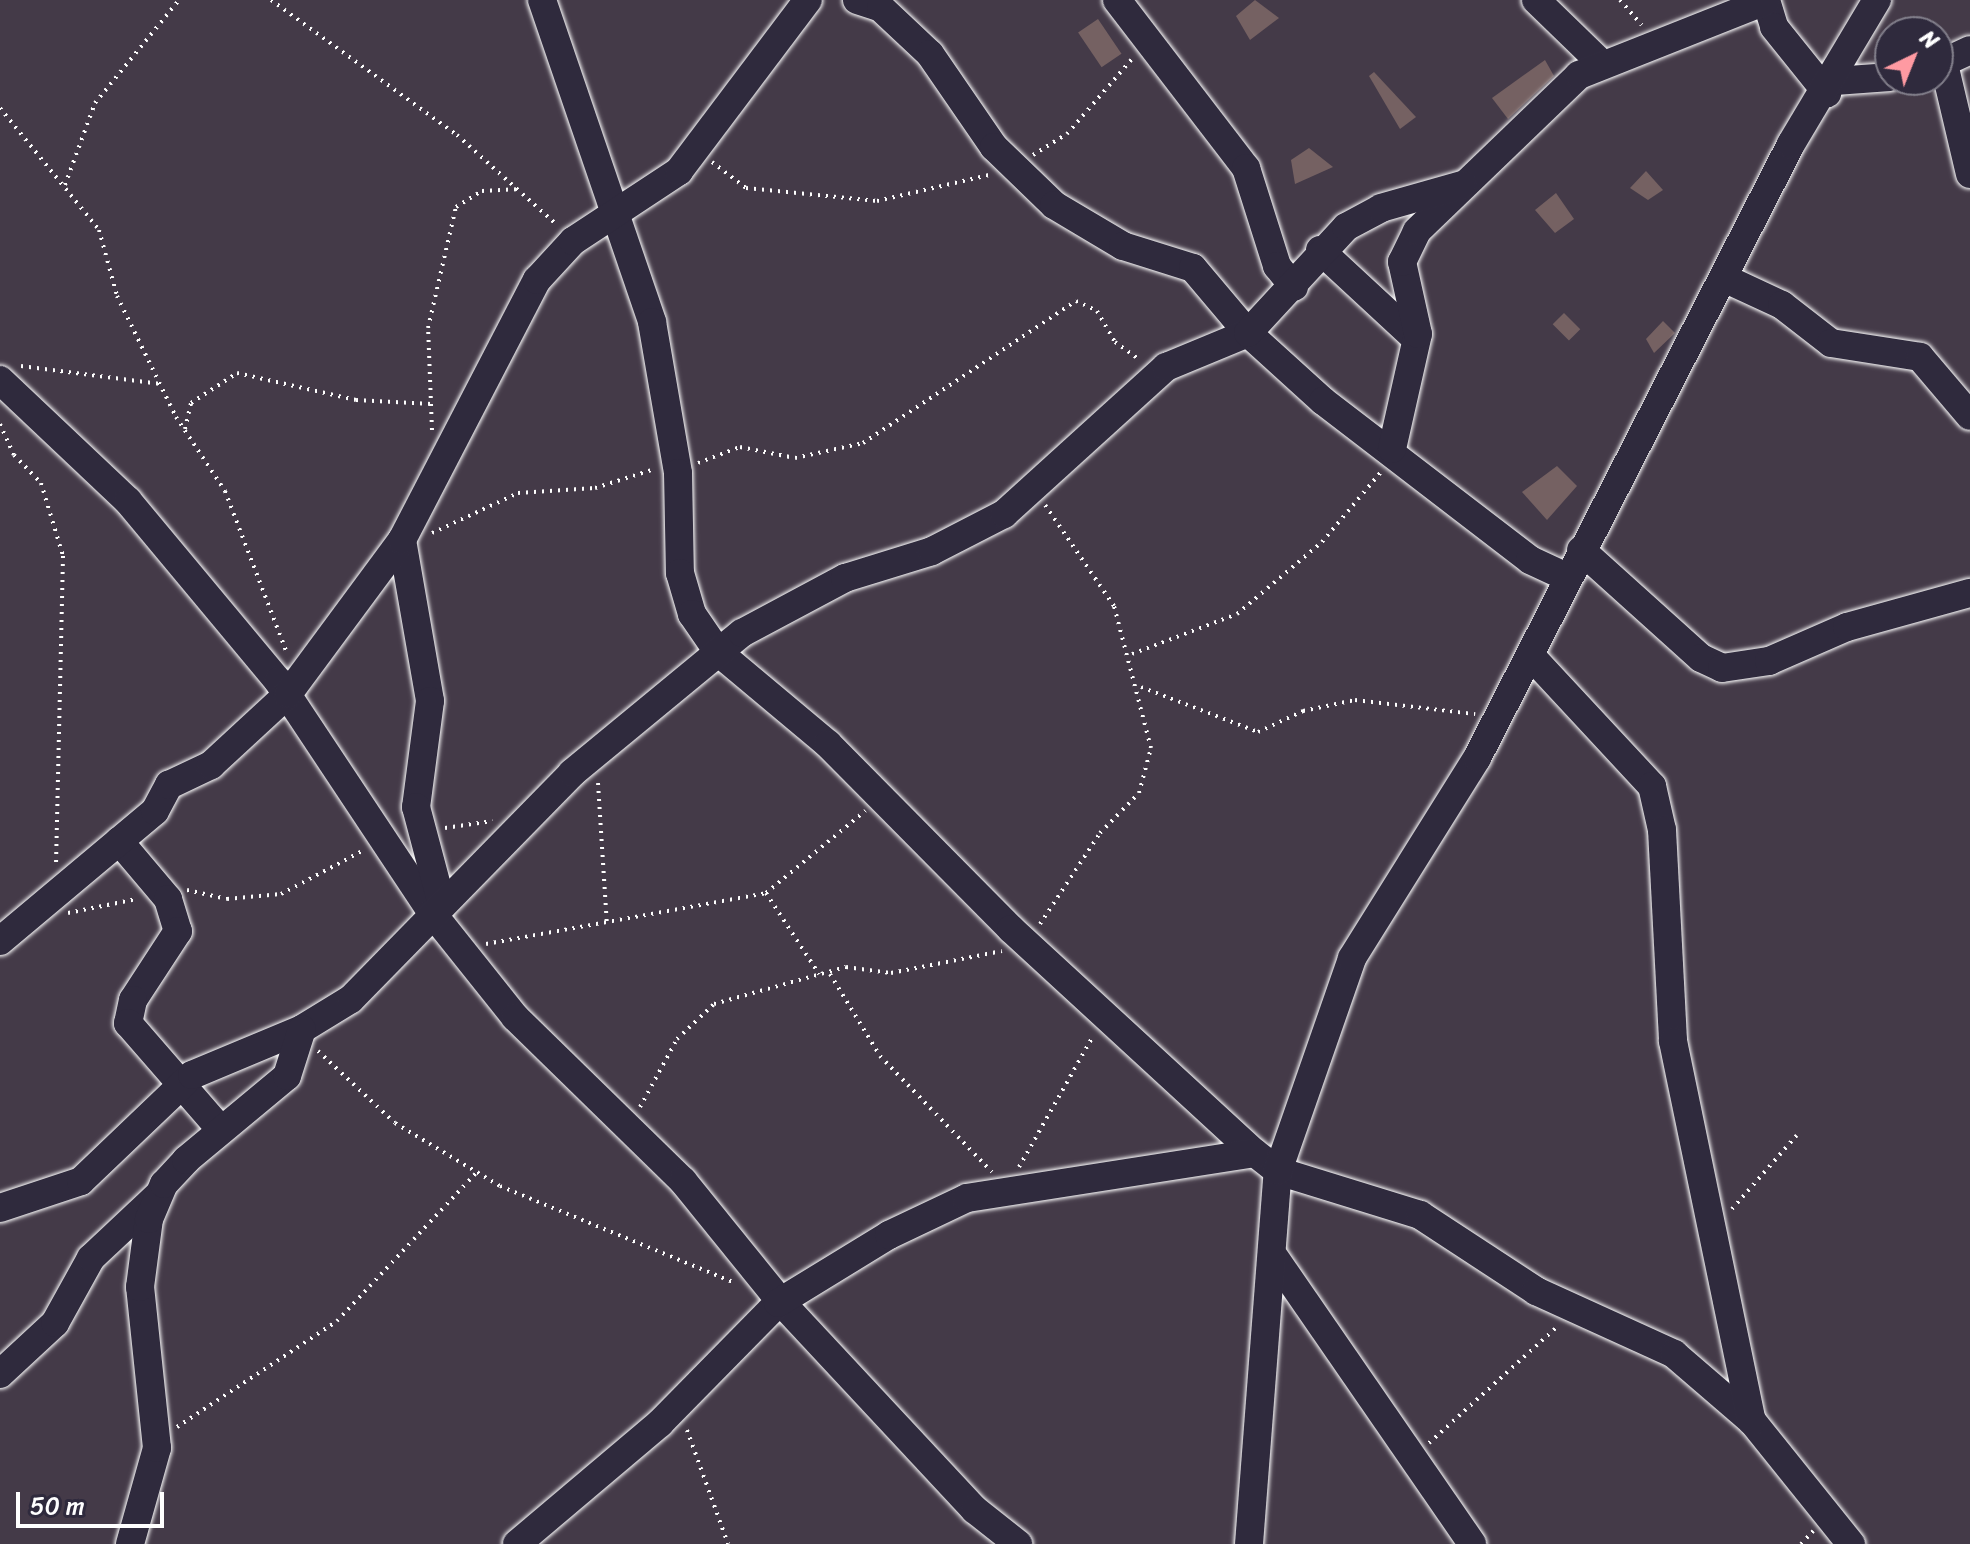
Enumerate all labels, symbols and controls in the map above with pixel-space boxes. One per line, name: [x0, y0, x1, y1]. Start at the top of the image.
north arrow: [1874, 16, 1954, 96]
text: N: [1910, 20, 1948, 59]
scale bar: [20, 1476, 168, 1526]
text: 50 m: [30, 1485, 85, 1527]

